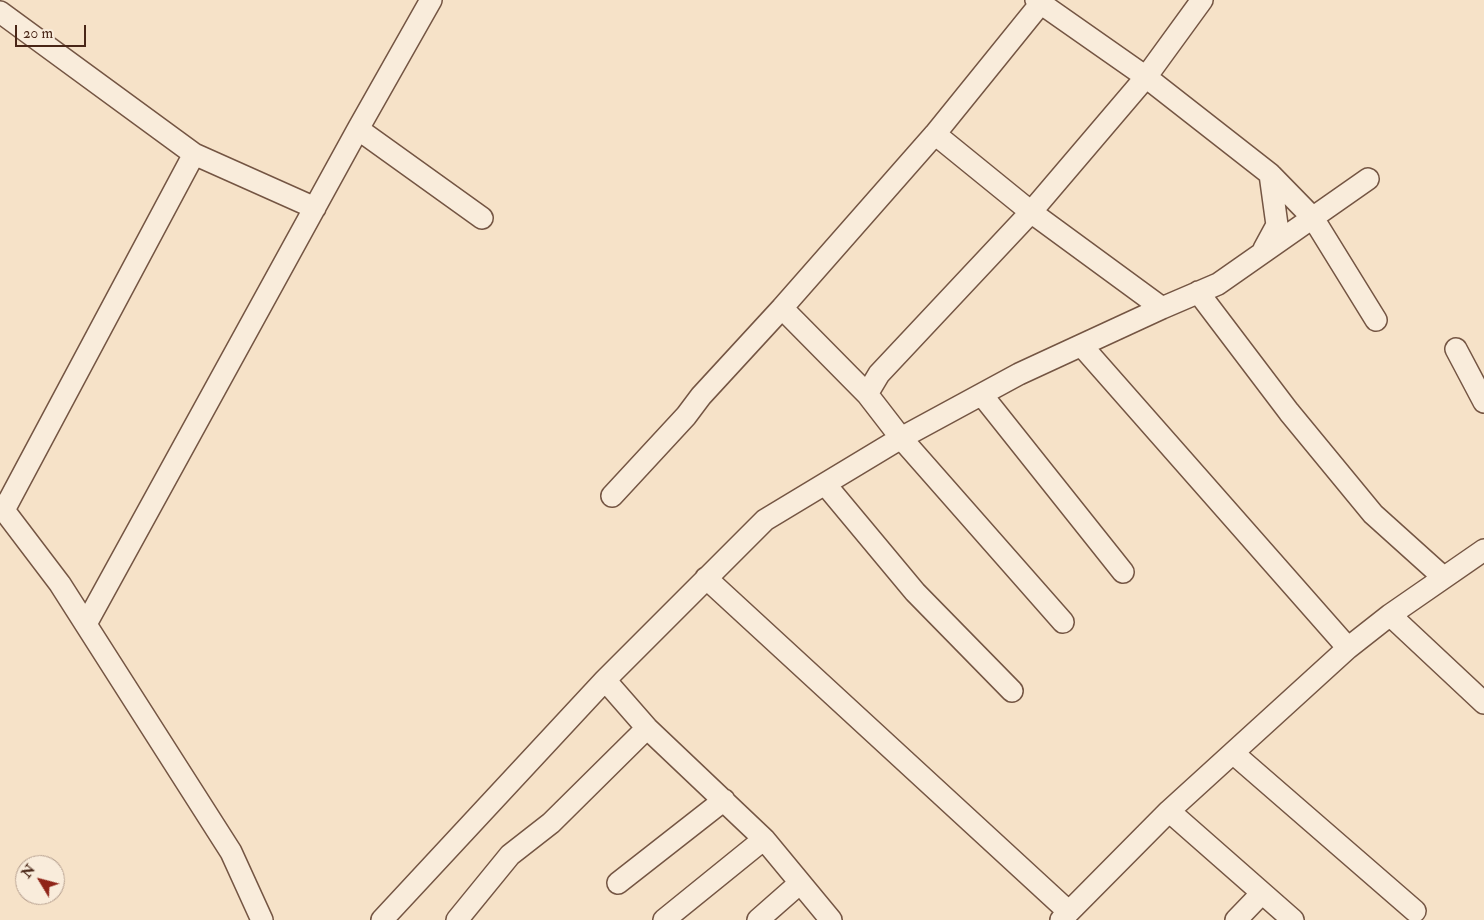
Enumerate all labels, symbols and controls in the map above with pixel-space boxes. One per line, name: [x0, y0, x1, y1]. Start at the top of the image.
scale bar: [18, 15, 89, 47]
text: 20 m: [23, 24, 53, 43]
north arrow: [15, 855, 65, 905]
text: N: [18, 861, 39, 881]

